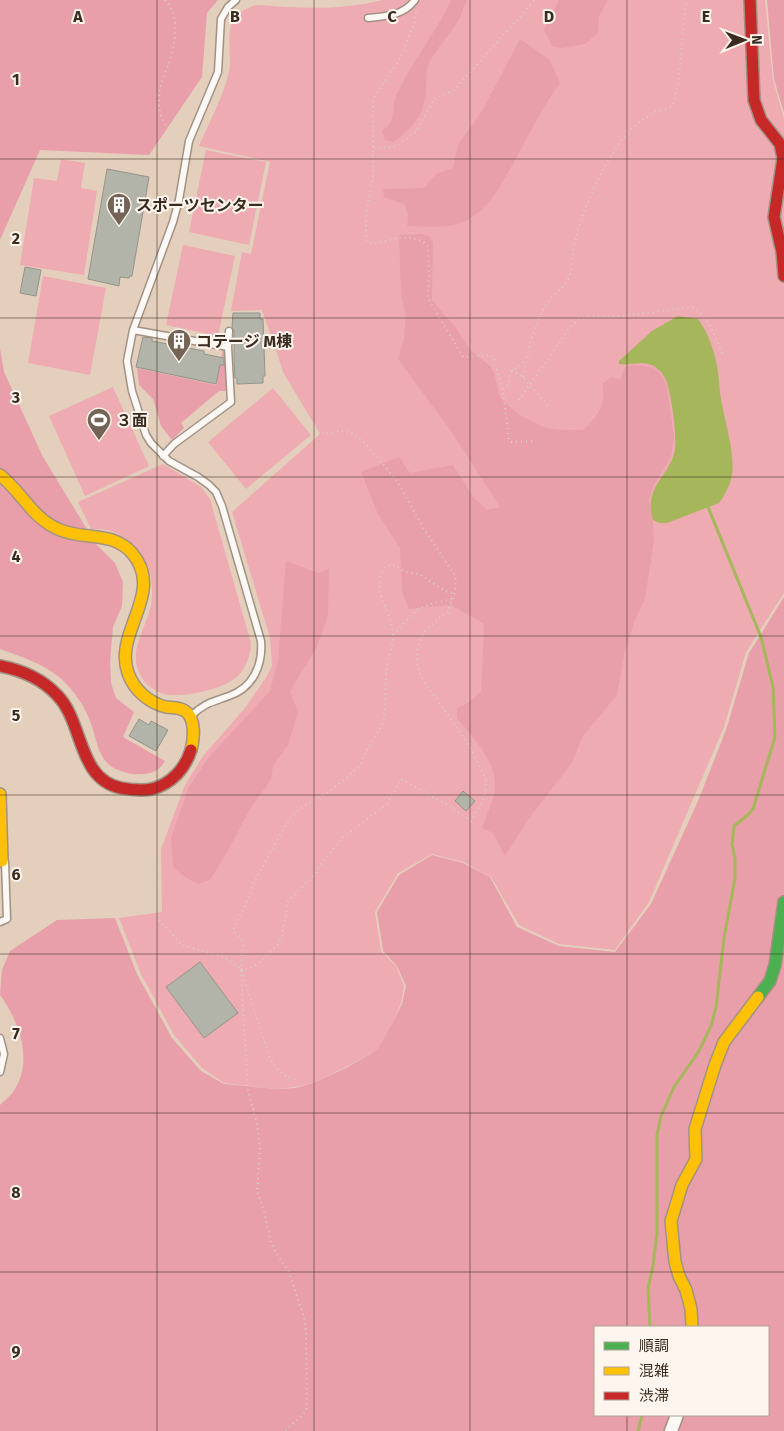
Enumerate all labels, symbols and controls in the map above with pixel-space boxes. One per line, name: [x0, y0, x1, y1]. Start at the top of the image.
text: A: [72, 7, 83, 26]
text: B: [230, 7, 240, 26]
text: C: [387, 7, 397, 26]
text: D: [544, 7, 554, 26]
text: E: [702, 7, 710, 26]
north arrow: [719, 15, 769, 65]
text: N: [748, 35, 765, 45]
text: 1: [12, 70, 20, 89]
building icon: スポーツセンター: [106, 192, 132, 226]
place label: スポーツセンター: [136, 196, 264, 215]
text: 2: [12, 229, 20, 248]
building icon: コテージ M棟: [166, 328, 192, 362]
place label: コテージ M棟: [196, 332, 292, 351]
text: 3: [11, 388, 20, 407]
sports icon: ３面: [86, 407, 112, 441]
place label: ３面: [116, 411, 148, 430]
text: 4: [11, 547, 21, 566]
text: 5: [12, 706, 21, 725]
text: 6: [11, 865, 21, 884]
text: 7: [12, 1024, 20, 1043]
text: 8: [11, 1183, 21, 1202]
legend: [594, 1326, 769, 1416]
text: 順調: [639, 1337, 669, 1355]
text: 9: [12, 1342, 21, 1361]
text: 混雑: [639, 1362, 669, 1380]
text: 渋滞: [639, 1387, 669, 1405]

